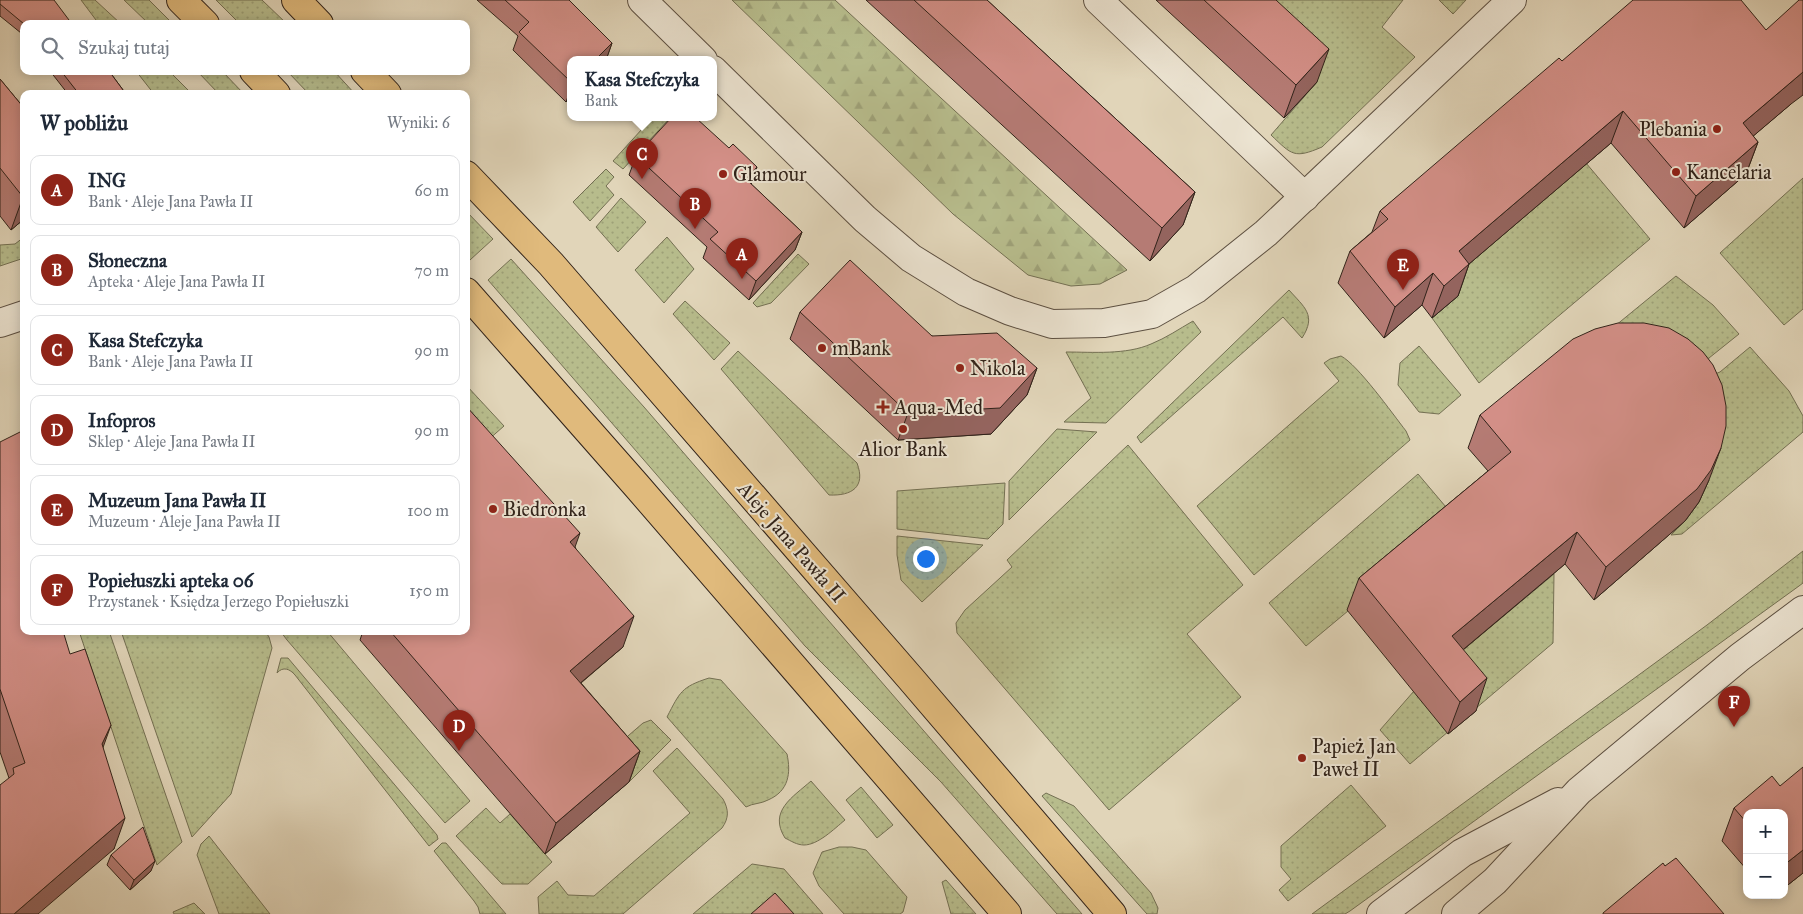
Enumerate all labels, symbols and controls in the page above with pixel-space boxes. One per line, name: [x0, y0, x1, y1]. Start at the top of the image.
search box: [20, 20, 470, 75]
icon: search: [38, 34, 66, 62]
text: Szukaj tutaj: [78, 36, 170, 59]
popup: [567, 56, 717, 121]
text: Kasa Stefczyka: [585, 68, 699, 91]
text: Bank: [585, 91, 618, 110]
text: W pobliżu: [40, 110, 128, 136]
text: Wyniki: 6: [387, 113, 450, 132]
place label: Plebania: [1639, 117, 1708, 141]
marker: Plebania: [1711, 123, 1723, 135]
pin: C: [626, 138, 658, 179]
place label: Kancelaria: [1686, 160, 1772, 184]
place label: Glamour: [733, 162, 807, 186]
marker: Kancelaria: [1670, 166, 1682, 178]
marker: Glamour: [717, 168, 729, 180]
text: ING: [88, 169, 126, 192]
text: A: [52, 181, 62, 200]
text: 60 m: [415, 181, 449, 200]
pin: B: [679, 188, 711, 229]
text: Bank · Aleje Jana Pawła II: [88, 192, 253, 211]
pin: A: [726, 238, 758, 279]
text: Słoneczna: [88, 249, 167, 272]
pin: E: [1387, 249, 1419, 290]
text: B: [52, 261, 62, 280]
text: 70 m: [414, 261, 449, 280]
text: Apteka · Aleje Jana Pawła II: [88, 272, 265, 291]
text: Kasa Stefczyka: [88, 329, 203, 352]
place label: mBank: [832, 336, 891, 360]
text: C: [52, 341, 62, 360]
text: 90 m: [414, 341, 449, 360]
marker: mBank: [816, 342, 828, 354]
text: Bank · Aleje Jana Pawła II: [88, 352, 253, 371]
place label: Nikola: [970, 356, 1026, 380]
marker: Nikola: [954, 362, 966, 374]
place label: Aqua-Med: [893, 395, 983, 420]
marker: Aqua-Med: [876, 400, 890, 414]
text: Infopros: [88, 409, 156, 432]
text: D: [51, 421, 63, 440]
text: 90 m: [414, 421, 449, 440]
marker: Alior Bank: [897, 423, 909, 435]
text: Sklep · Aleje Jana Pawła II: [88, 432, 256, 451]
place label: Alior Bank: [858, 437, 948, 461]
street label: Aleje Jana Pawła II: [732, 476, 851, 608]
text: Muzeum Jana Pawła II: [88, 489, 266, 512]
place label: Biedronka: [503, 497, 587, 521]
text: E: [51, 501, 63, 520]
text: 100 m: [407, 501, 449, 520]
marker: Biedronka: [487, 503, 499, 515]
text: Muzeum · Aleje Jana Pawła II: [88, 512, 281, 531]
your location: [913, 546, 939, 572]
text: Popiełuszki apteka 06: [88, 569, 254, 592]
text: F: [52, 581, 62, 600]
text: 150 m: [409, 581, 449, 600]
text: Przystanek · Księdza Jerzego Popiełuszki: [88, 592, 349, 611]
pin: F: [1718, 686, 1750, 727]
pin: D: [443, 710, 475, 751]
place label: Papież Jan Paweł II: [1312, 734, 1396, 781]
marker: Papież Jan Paweł II: [1296, 752, 1308, 764]
map controls: [1743, 809, 1788, 899]
button: +: [1743, 809, 1788, 854]
button: −: [1743, 854, 1788, 899]

